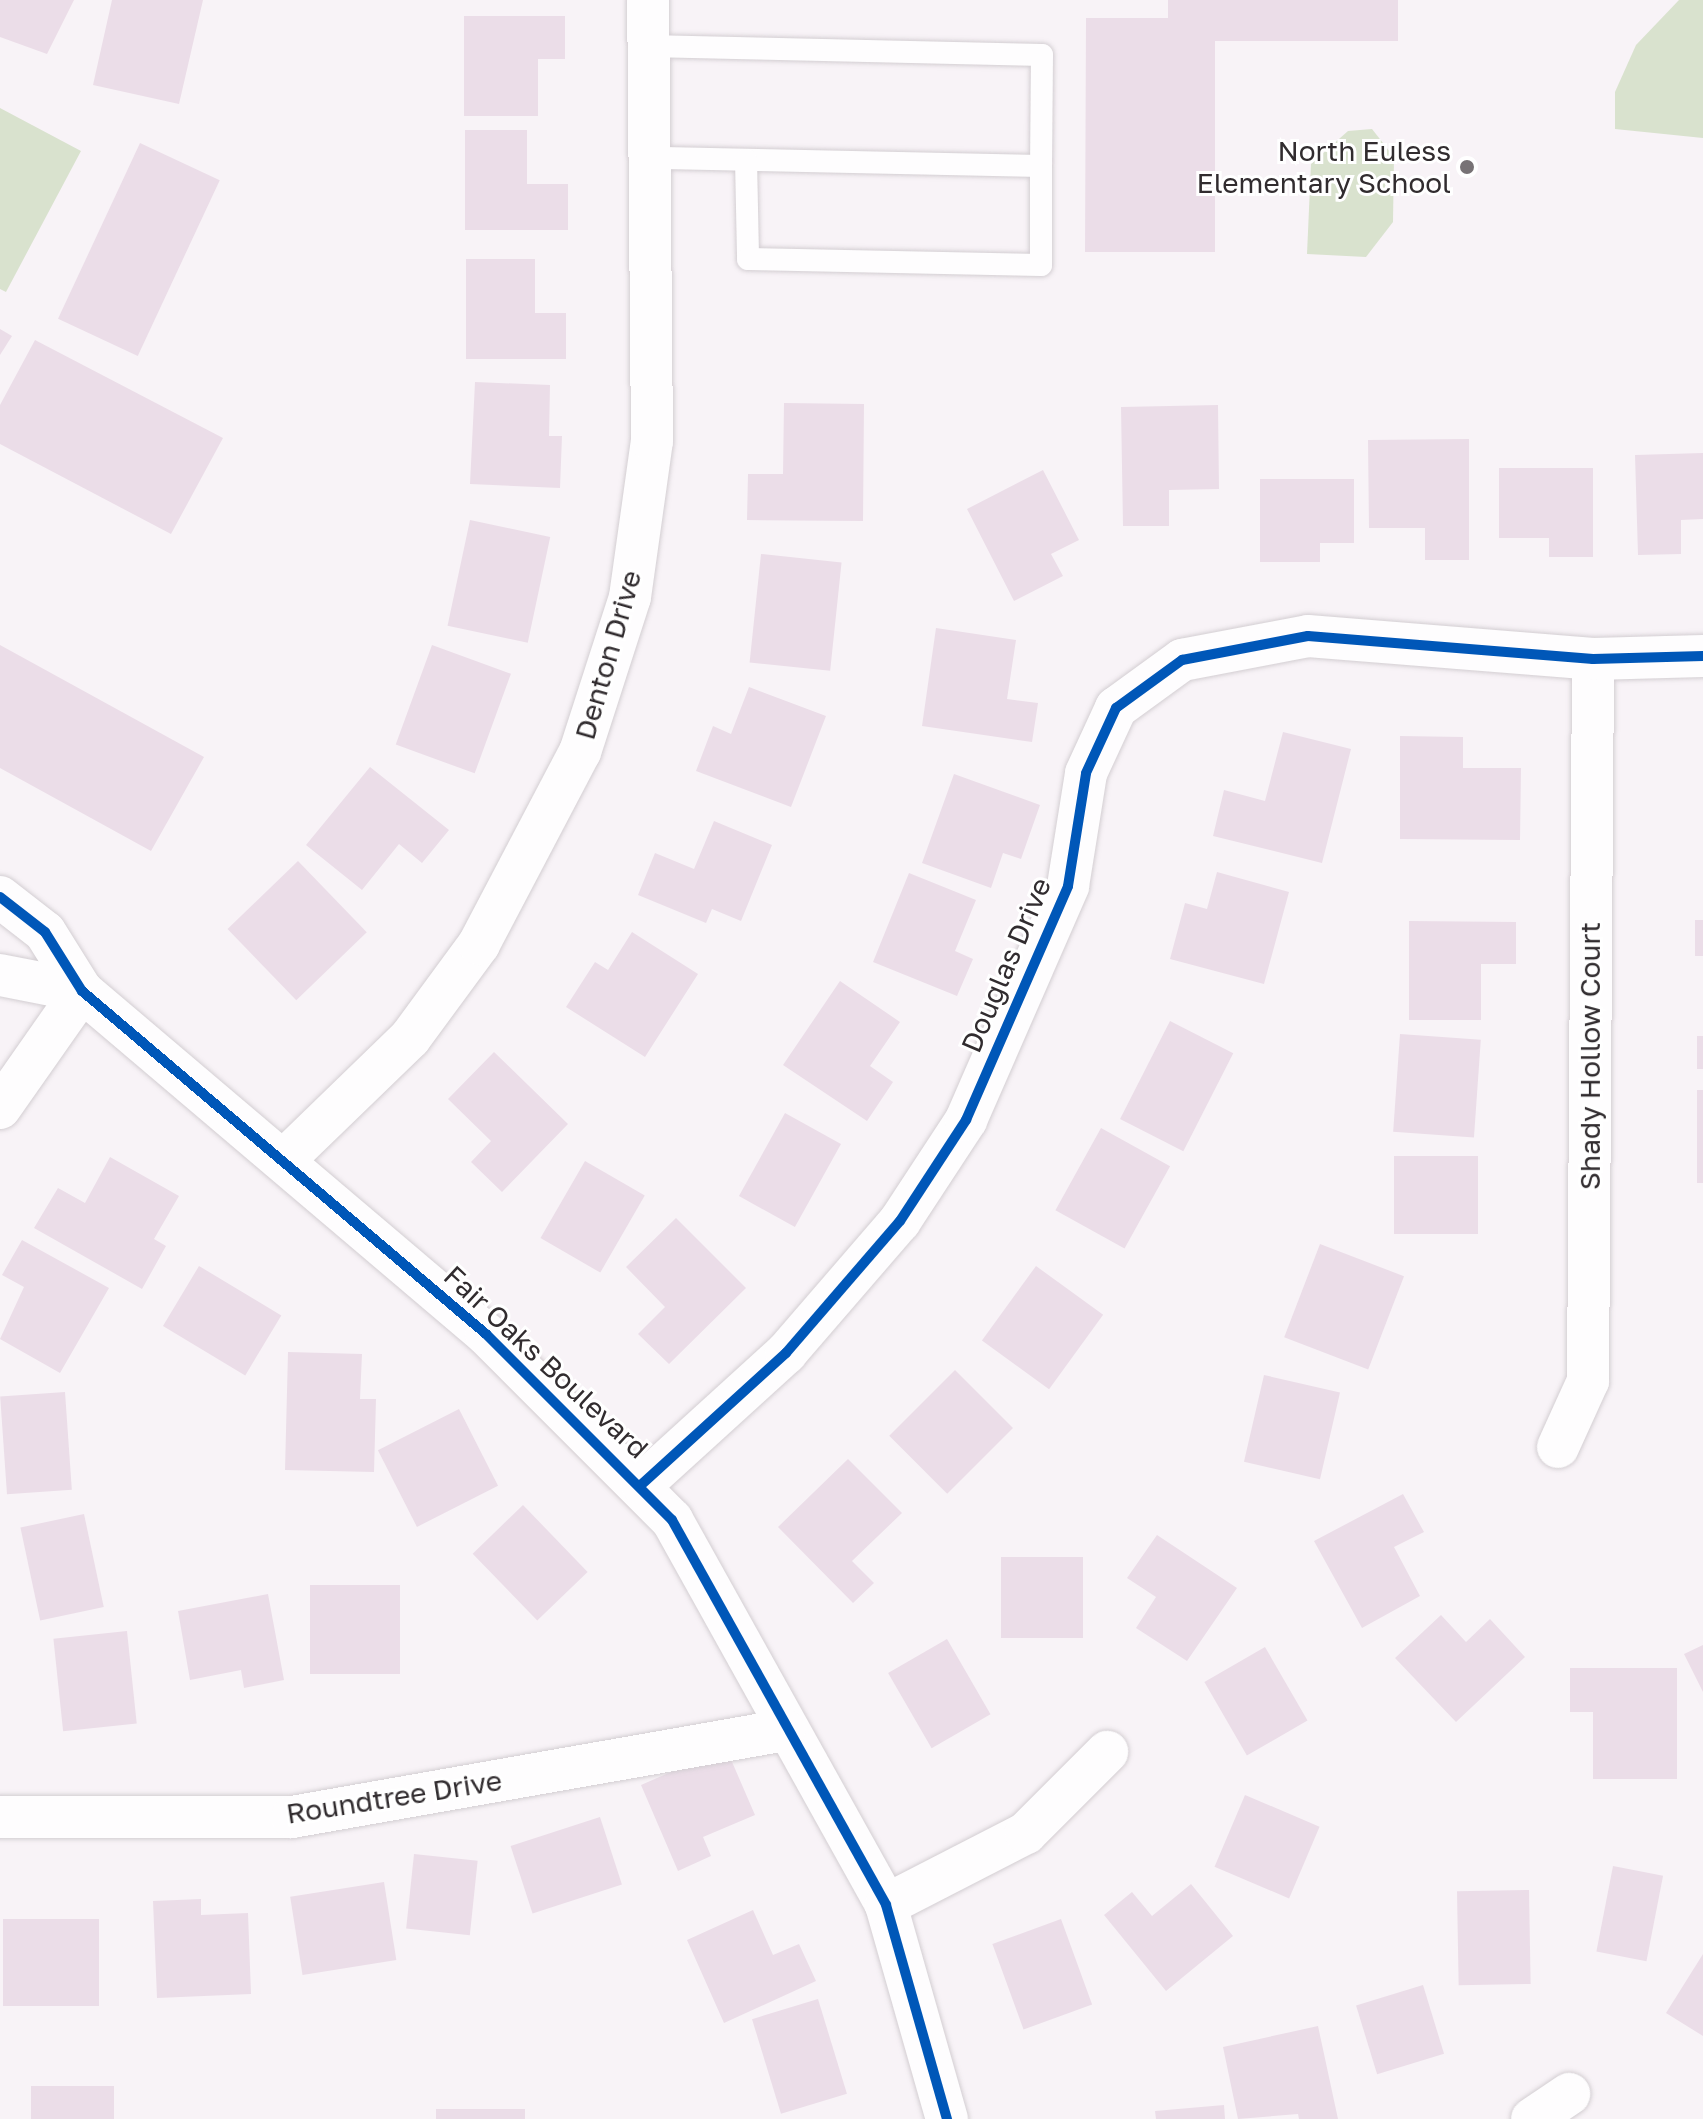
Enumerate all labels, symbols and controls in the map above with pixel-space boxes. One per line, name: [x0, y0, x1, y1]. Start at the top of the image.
place label: North Euless Elementary School: [1197, 134, 1451, 200]
marker: North Euless Elementary School: [1458, 158, 1476, 176]
street label: Denton Drive: [568, 567, 648, 743]
street label: Douglas Drive: [954, 873, 1058, 1057]
street label: Shady Hollow Court: [1573, 922, 1607, 1190]
street label: Fair Oaks Boulevard: [437, 1259, 655, 1465]
street label: Roundtree Drive: [284, 1763, 504, 1831]

